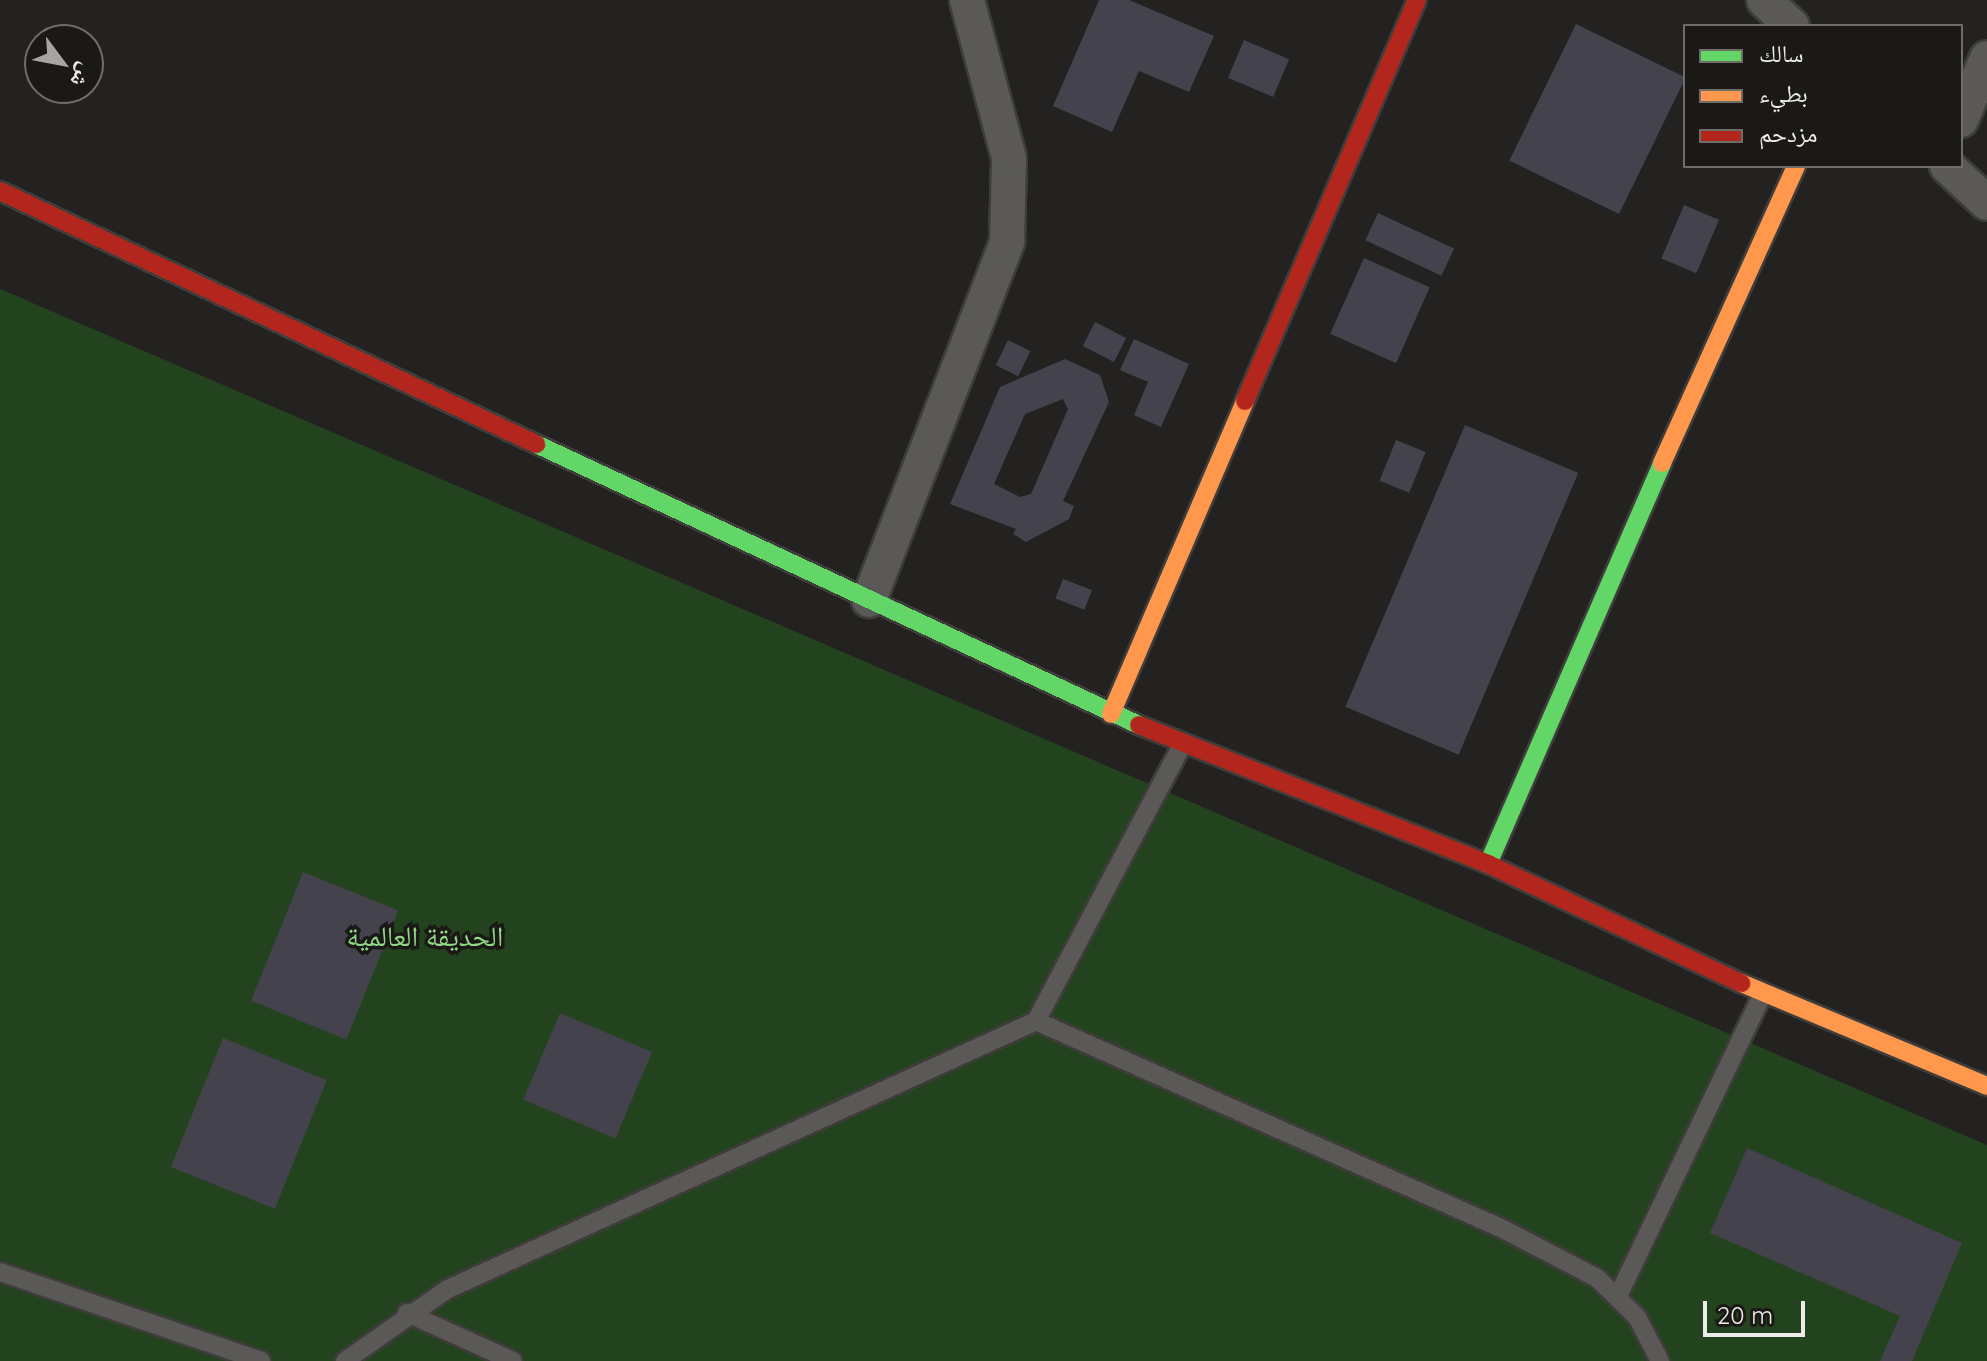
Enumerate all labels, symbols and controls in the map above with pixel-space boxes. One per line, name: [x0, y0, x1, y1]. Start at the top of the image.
north arrow: [24, 24, 104, 104]
legend: [1683, 24, 1963, 168]
text: سالك: [1759, 38, 1804, 68]
text: ش: [65, 58, 101, 93]
text: بطيء: [1759, 78, 1808, 108]
text: مزدحم: [1759, 118, 1818, 148]
park label: الحديقة العالمية: [347, 919, 503, 953]
scale bar: [1707, 1285, 1809, 1335]
text: 20 m: [1717, 1300, 1773, 1330]

